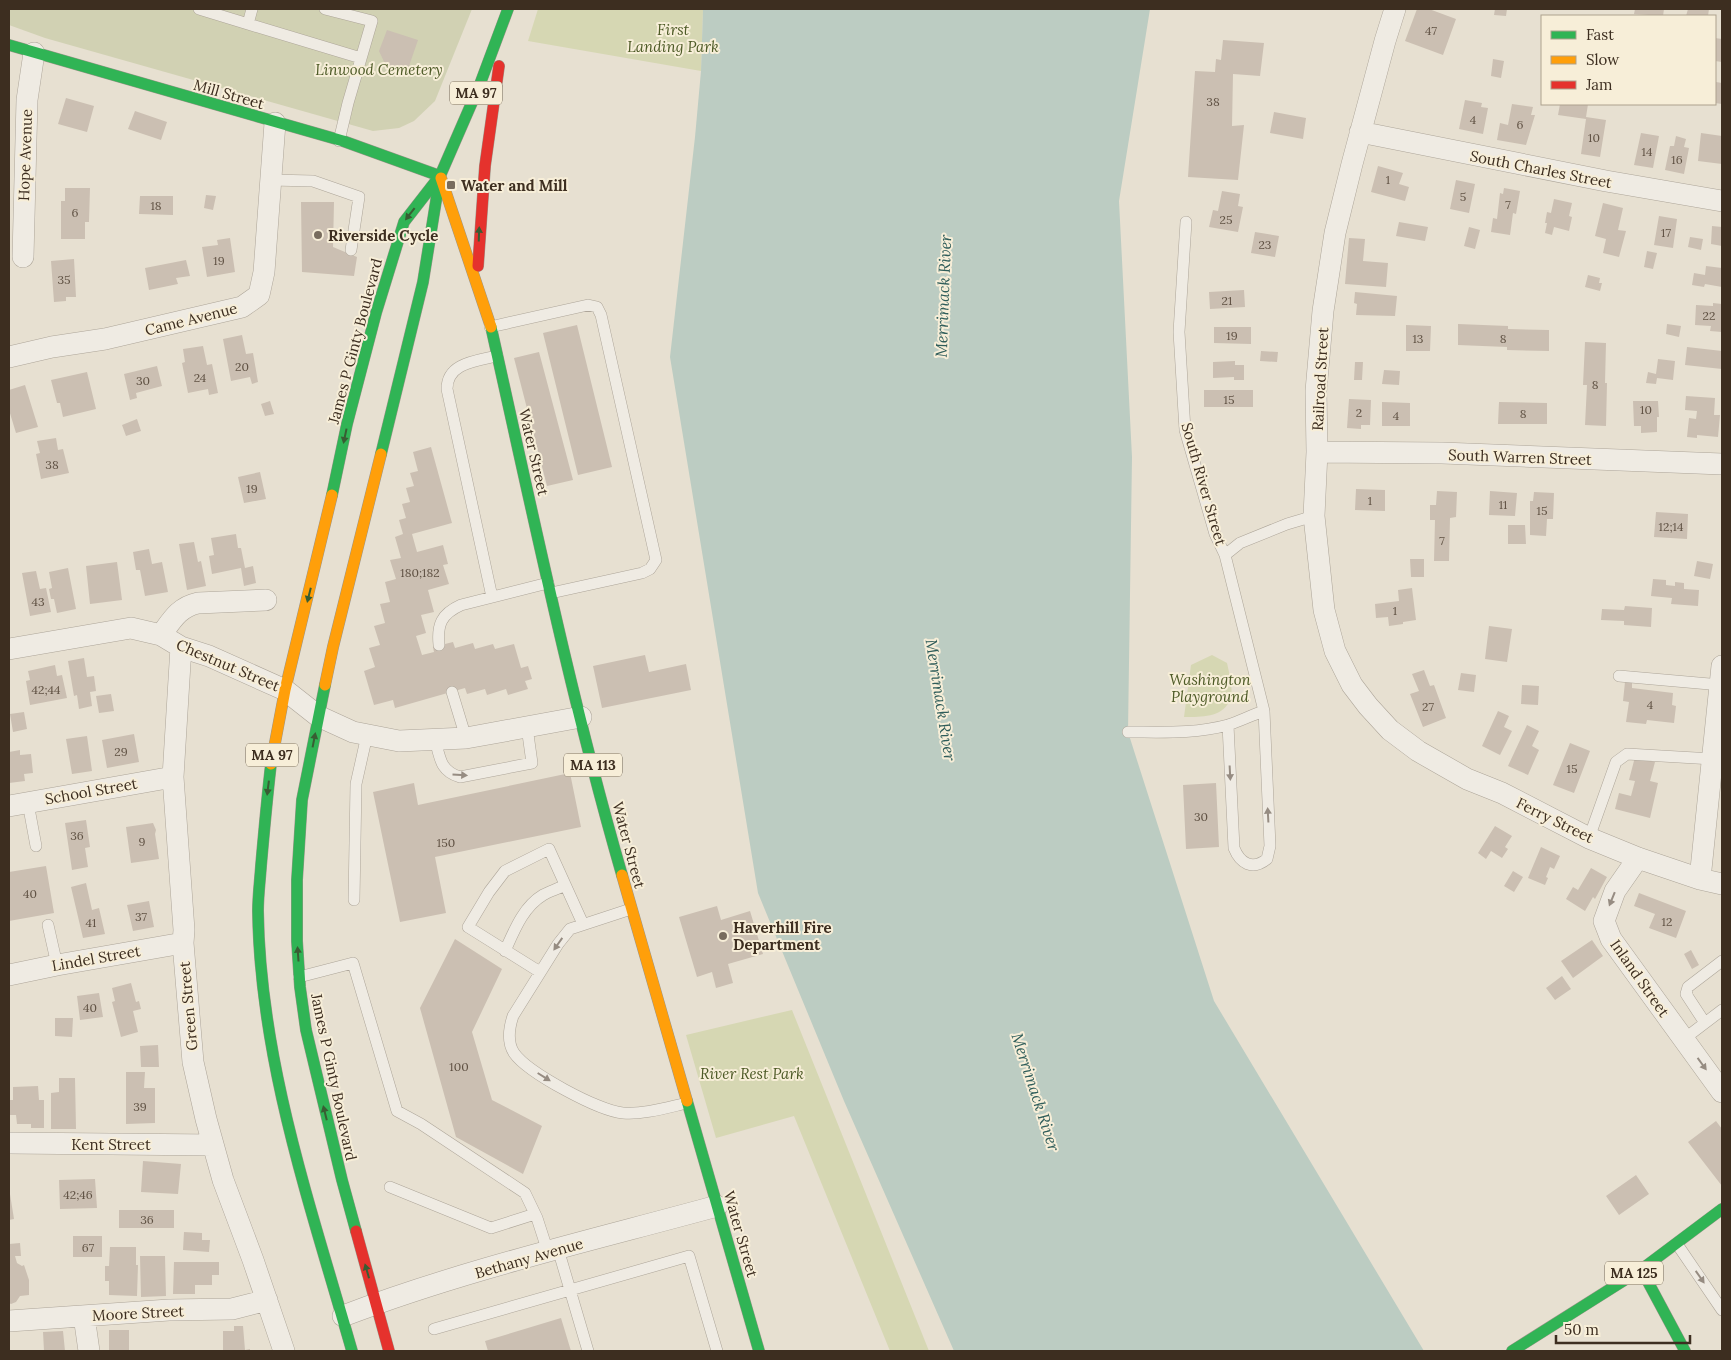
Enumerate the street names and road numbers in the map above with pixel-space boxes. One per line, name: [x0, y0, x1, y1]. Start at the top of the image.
street label: Mill Street: [191, 75, 267, 113]
road number: MA 97: [450, 82, 502, 105]
street label: Hope Avenue: [14, 109, 36, 201]
street label: South Charles Street: [1468, 146, 1614, 192]
street label: James P Ginty Boulevard: [323, 256, 386, 427]
street label: Came Avenue: [143, 298, 239, 340]
street label: Railroad Street: [1308, 326, 1332, 431]
street label: Water Street: [515, 407, 553, 498]
street label: South River Street: [1177, 420, 1231, 548]
street label: South Warren Street: [1448, 445, 1592, 469]
street label: Chestnut Street: [173, 635, 283, 695]
road number: MA 97: [246, 744, 298, 766]
road number: MA 113: [564, 754, 622, 776]
street label: School Street: [43, 773, 139, 808]
street label: Ferry Street: [1513, 793, 1597, 847]
street label: Water Street: [608, 800, 650, 891]
street label: Inland Street: [1606, 936, 1674, 1021]
street label: Lindel Street: [50, 941, 142, 975]
street label: Green Street: [175, 960, 201, 1051]
street label: James P Ginty Boulevard: [307, 991, 361, 1162]
street label: Kent Street: [71, 1135, 151, 1154]
street label: Water Street: [720, 1189, 762, 1280]
street label: Bethany Avenue: [473, 1233, 585, 1283]
road number: MA 125: [1605, 1262, 1663, 1284]
street label: Moore Street: [91, 1301, 185, 1325]

